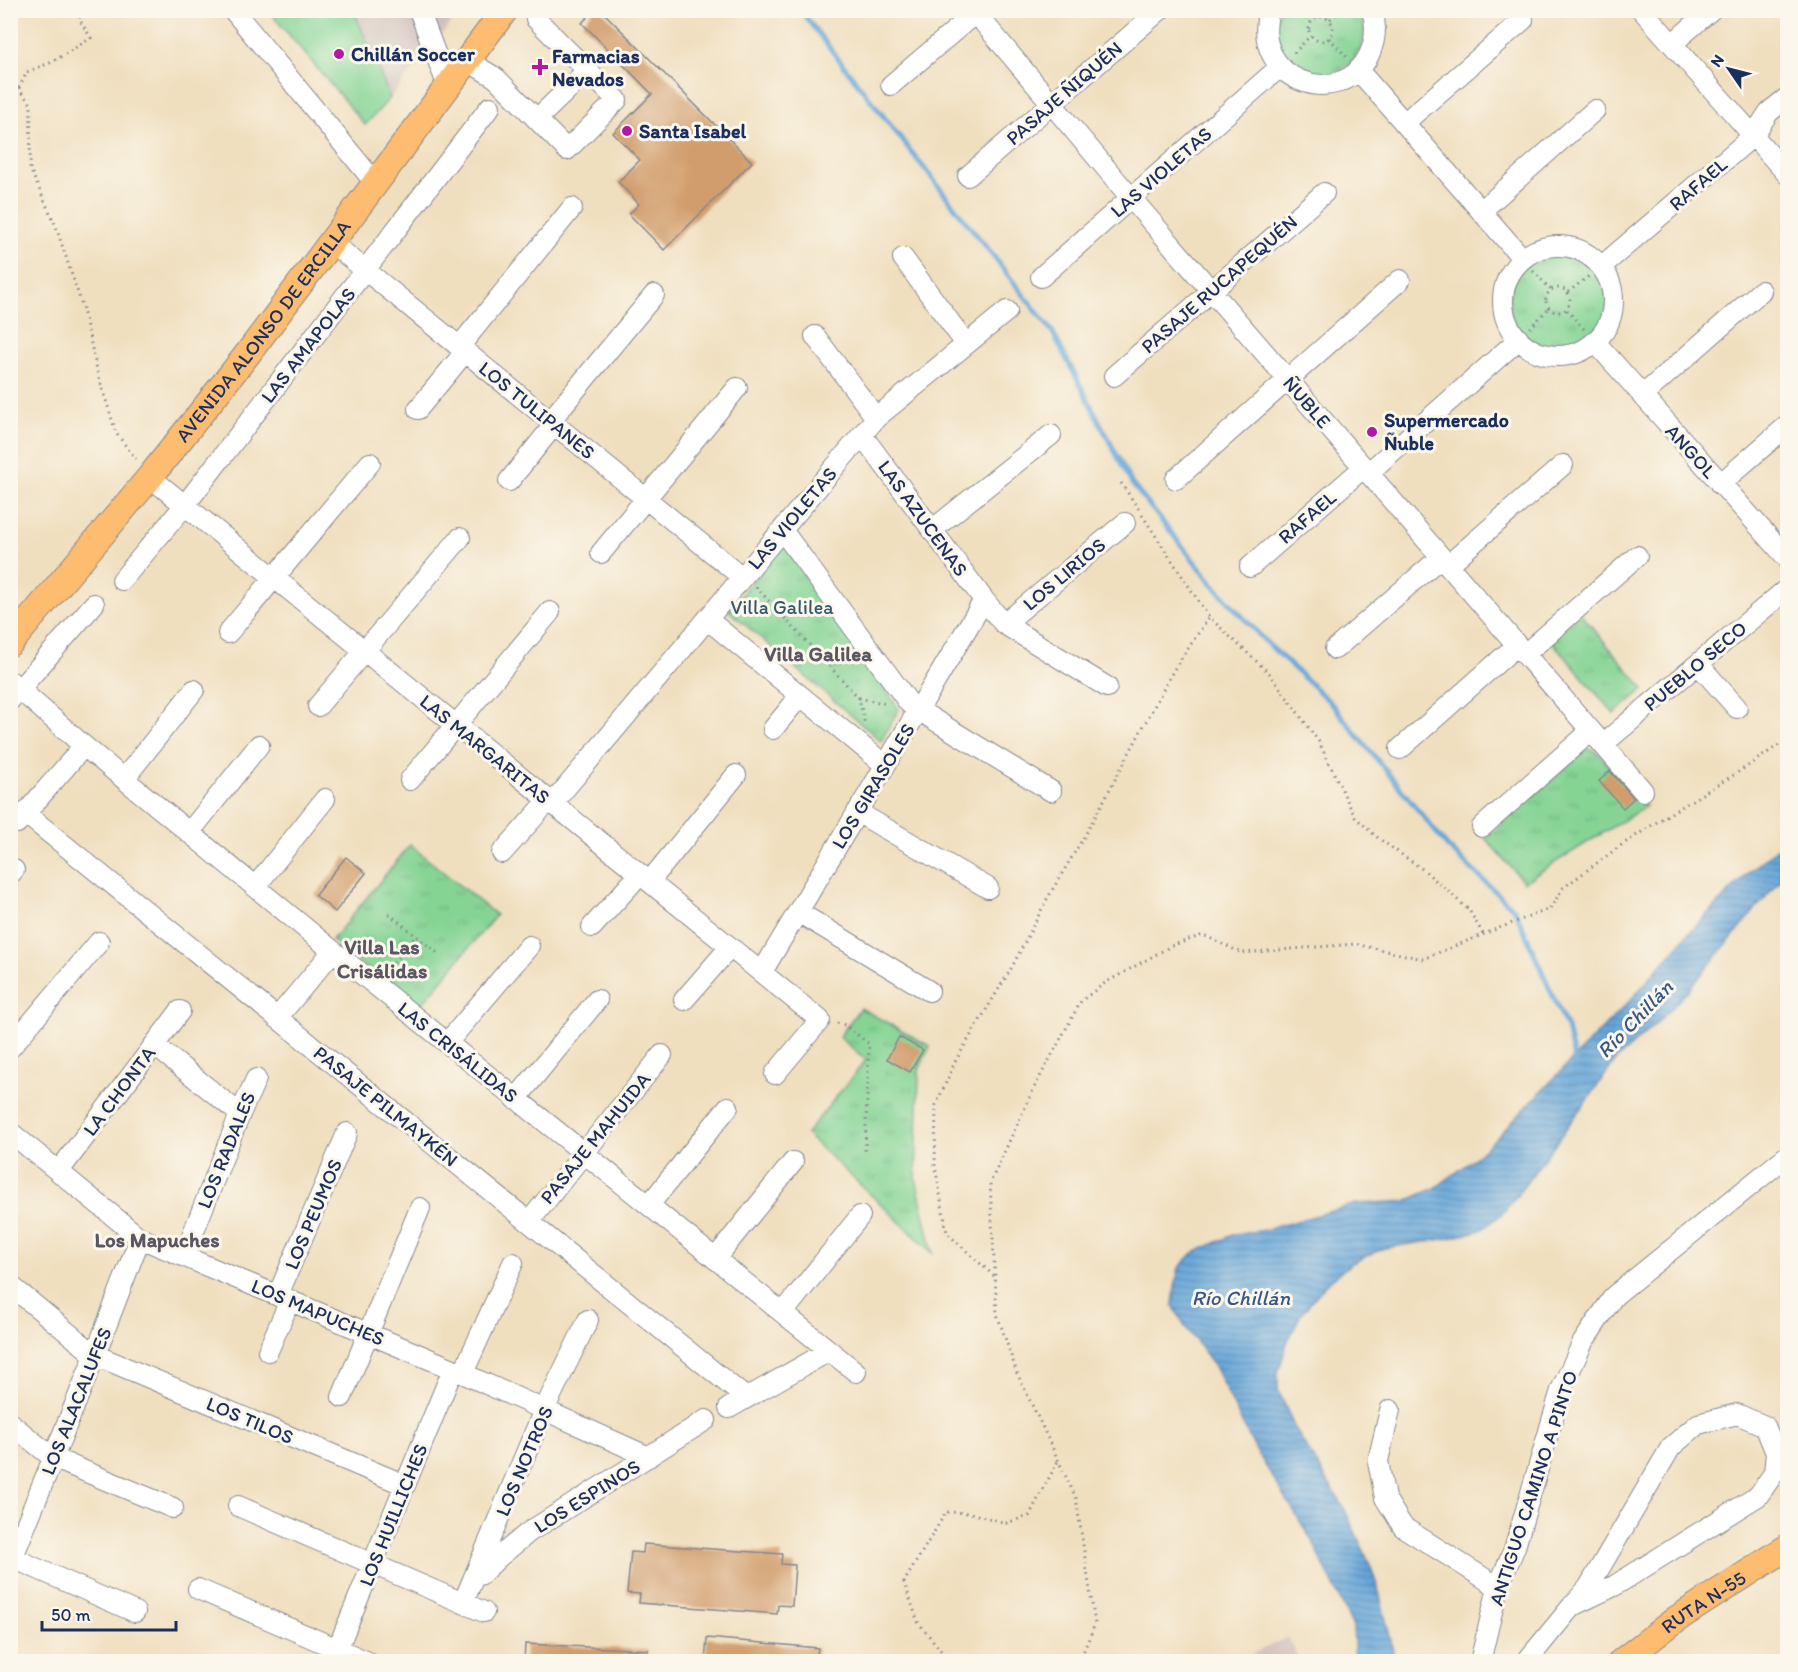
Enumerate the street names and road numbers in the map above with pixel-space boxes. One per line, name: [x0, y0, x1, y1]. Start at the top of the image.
street label: PASAJE ÑIQUÉN: [1001, 36, 1127, 150]
street label: LAS VIOLETAS: [1105, 121, 1217, 223]
street label: RAFAEL: [1664, 152, 1732, 216]
street label: PASAJE RUCAPEQUÉN: [1136, 210, 1302, 358]
street label: AVENIDA ALONSO DE ERCILLA: [170, 215, 356, 447]
street label: LAS AMAPOLAS: [255, 282, 361, 408]
street label: LOS TULIPANES: [474, 356, 600, 464]
street label: ÑUBLE: [1278, 371, 1336, 433]
street label: ANGOL: [1660, 419, 1722, 483]
street label: LAS AZUCENAS: [873, 455, 973, 581]
street label: LAS VIOLETAS: [742, 462, 842, 574]
street label: RAFAEL: [1273, 485, 1341, 549]
street label: LOS LIRIOS: [1018, 532, 1110, 616]
street label: PUEBLO SECO: [1639, 616, 1751, 716]
street label: LAS MARGARITAS: [415, 689, 555, 809]
street label: LOS GIRASOLES: [826, 719, 920, 853]
street label: LAS CRISÁLIDAS: [393, 996, 523, 1108]
street label: PASAJE PILMAYKÉN: [309, 1040, 463, 1172]
street label: LA CHONTA: [78, 1041, 161, 1141]
street label: PASAJE MAHUIDA: [535, 1067, 655, 1209]
street label: LOS RADALES: [192, 1088, 260, 1212]
street label: LOS PEUMOS: [279, 1155, 347, 1273]
street label: LOS MAPUCHES: [248, 1273, 388, 1351]
street label: LOS ALACALUFES: [35, 1324, 117, 1478]
street label: ANTIGUO CAMINO A PINTO: [1484, 1367, 1582, 1609]
street label: LOS TILOS: [203, 1391, 297, 1449]
street label: LOS NOTROS: [490, 1402, 558, 1520]
street label: LOS HUILLICHES: [354, 1440, 432, 1590]
street label: LOS ESPINOS: [529, 1454, 645, 1538]
street label: RUTA N-55: [1656, 1566, 1750, 1638]

